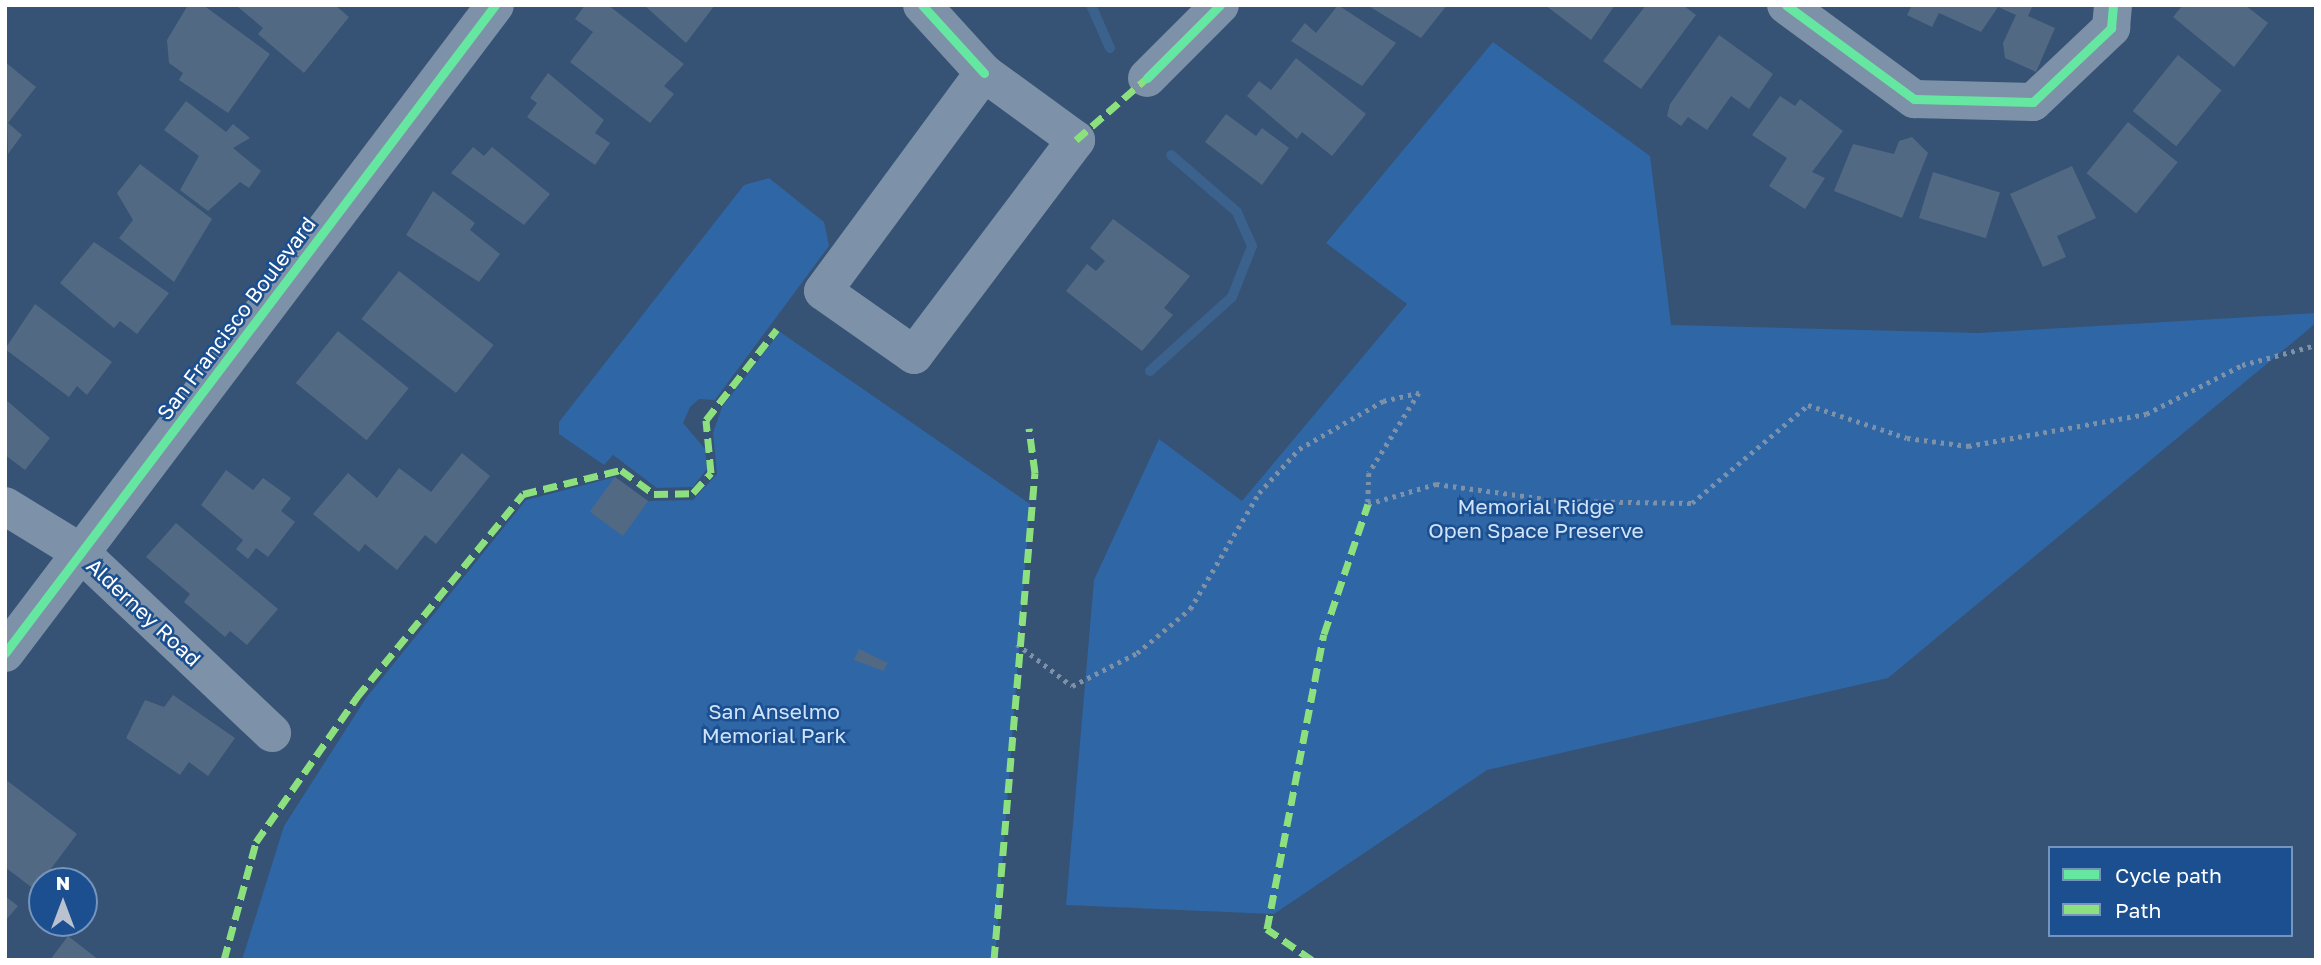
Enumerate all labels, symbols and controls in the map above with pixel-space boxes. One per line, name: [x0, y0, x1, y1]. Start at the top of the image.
street label: San Francisco Boulevard: [151, 211, 321, 425]
park label: Memorial Ridge Open Space Preserve: [1428, 493, 1644, 543]
street label: Alderney Road: [82, 553, 206, 671]
park label: San Anselmo Memorial Park: [702, 698, 846, 748]
legend: [2048, 846, 2293, 937]
text: Cycle path: [2115, 862, 2222, 888]
north arrow: [28, 867, 98, 937]
text: N: [56, 871, 70, 894]
text: Path: [2115, 897, 2162, 923]

